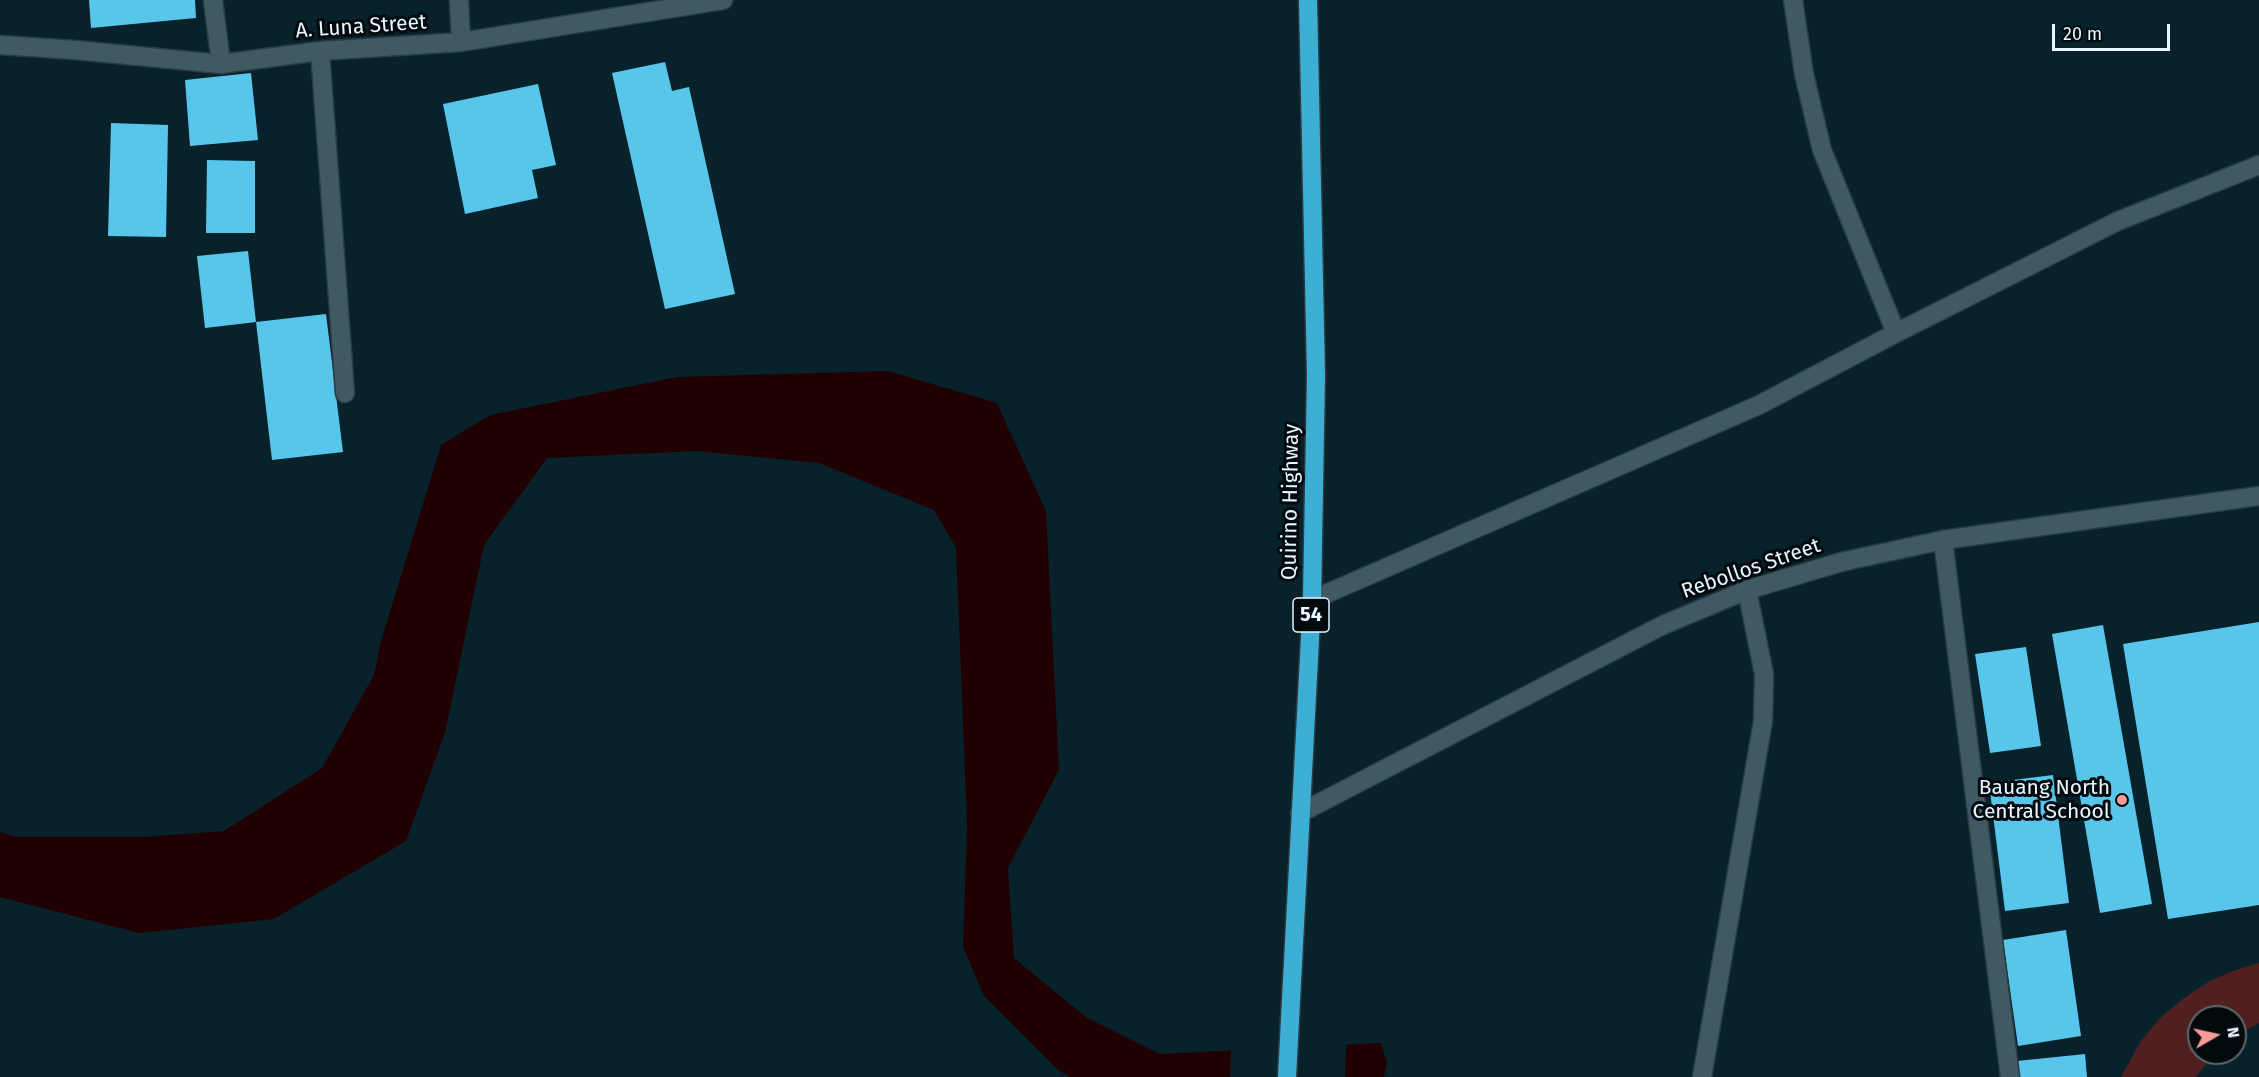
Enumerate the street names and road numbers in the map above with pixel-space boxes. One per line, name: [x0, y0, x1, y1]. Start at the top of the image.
street label: A. Luna Street: [295, 10, 427, 44]
street label: Quirino Highway: [1277, 424, 1305, 580]
street label: Rebollos Street: [1678, 533, 1824, 605]
road number: 54: [1293, 598, 1329, 632]

